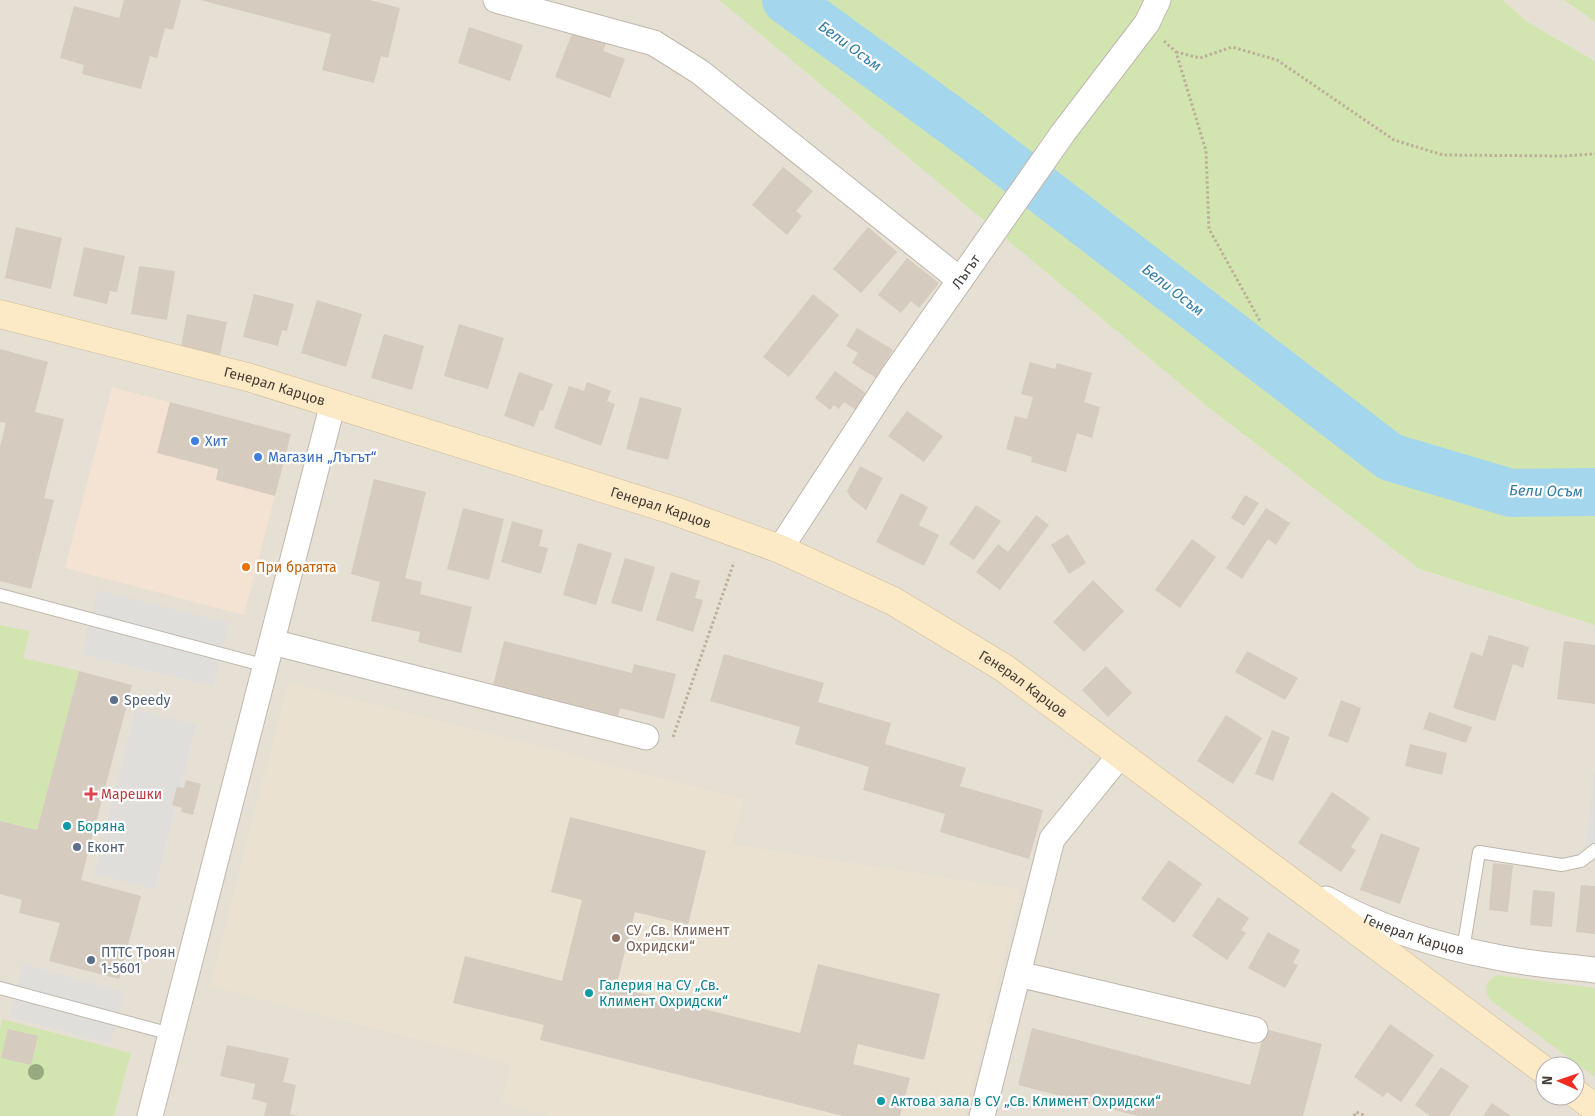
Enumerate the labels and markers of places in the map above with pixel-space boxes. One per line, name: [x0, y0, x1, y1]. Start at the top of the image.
place label: Хит: [205, 433, 228, 450]
marker: Хит: [189, 435, 201, 447]
place label: Магазин „Лъгът“: [268, 449, 377, 466]
marker: Магазин „Лъгът“: [252, 451, 264, 463]
place label: При братята: [256, 559, 337, 576]
marker: При братята: [240, 561, 252, 573]
place label: Speedy: [124, 692, 171, 709]
marker: Speedy: [108, 694, 120, 706]
place label: Марешки: [101, 786, 162, 803]
marker: Марешки: [85, 788, 97, 800]
place label: Боряна: [77, 818, 125, 835]
marker: Боряна: [61, 820, 73, 832]
place label: Еконт: [87, 839, 125, 856]
marker: Еконт: [71, 841, 83, 853]
place label: СУ „Св. Климент Охридски“: [626, 922, 730, 955]
marker: СУ „Св. Климент Охридски“: [610, 932, 622, 944]
place label: ПТТС Троян 1-5601: [101, 944, 176, 977]
marker: ПТТС Троян 1-5601: [85, 954, 97, 966]
place label: Галерия на СУ „Св. Климент Охридски“: [599, 977, 728, 1010]
marker: Галерия на СУ „Св. Климент Охридски“: [583, 987, 595, 999]
place label: Актова зала в СУ „Св. Климент Охридски“: [891, 1093, 1161, 1110]
marker: Актова зала в СУ „Св. Климент Охридски“: [875, 1095, 887, 1107]

